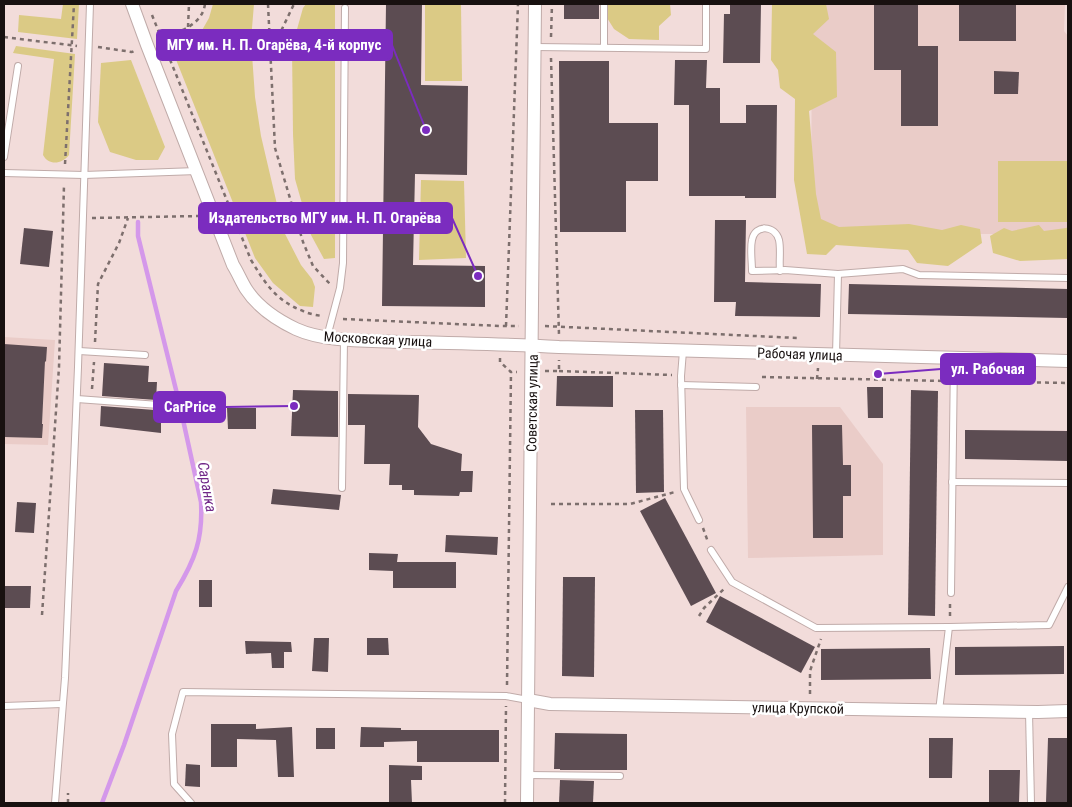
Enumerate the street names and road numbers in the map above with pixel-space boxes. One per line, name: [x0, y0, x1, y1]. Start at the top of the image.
street label: Московская улица: [323, 328, 433, 350]
street label: Рабочая улица: [757, 345, 843, 363]
street label: Советская улица: [523, 354, 541, 452]
street label: улица Крупской: [752, 699, 844, 717]

